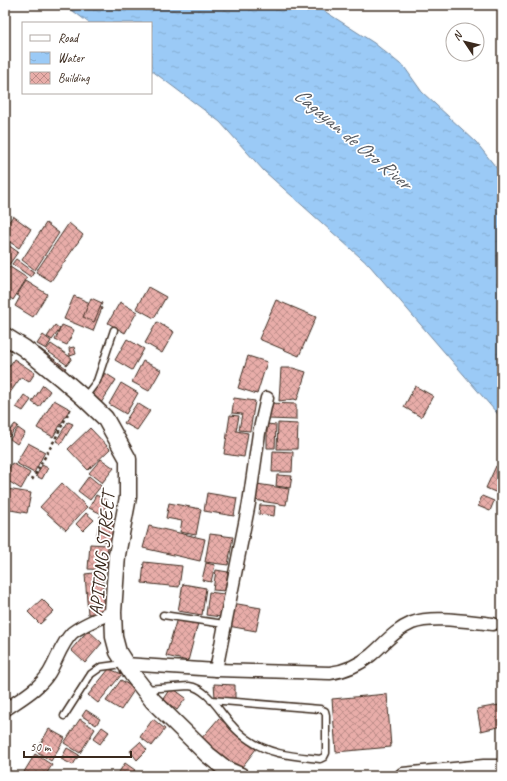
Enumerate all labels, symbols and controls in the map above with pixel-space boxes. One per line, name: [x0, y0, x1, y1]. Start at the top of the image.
legend: [22, 22, 152, 94]
north arrow: [445, 22, 485, 62]
text: N: [449, 28, 466, 43]
text: Road: [58, 30, 80, 46]
text: Water: [58, 50, 86, 66]
text: Building: [58, 70, 90, 86]
water label: Cagayan de Oro River: [289, 82, 419, 197]
street label: APITONG STREET: [84, 486, 121, 617]
scale bar: [24, 733, 131, 759]
text: 50 m: [30, 739, 52, 755]

